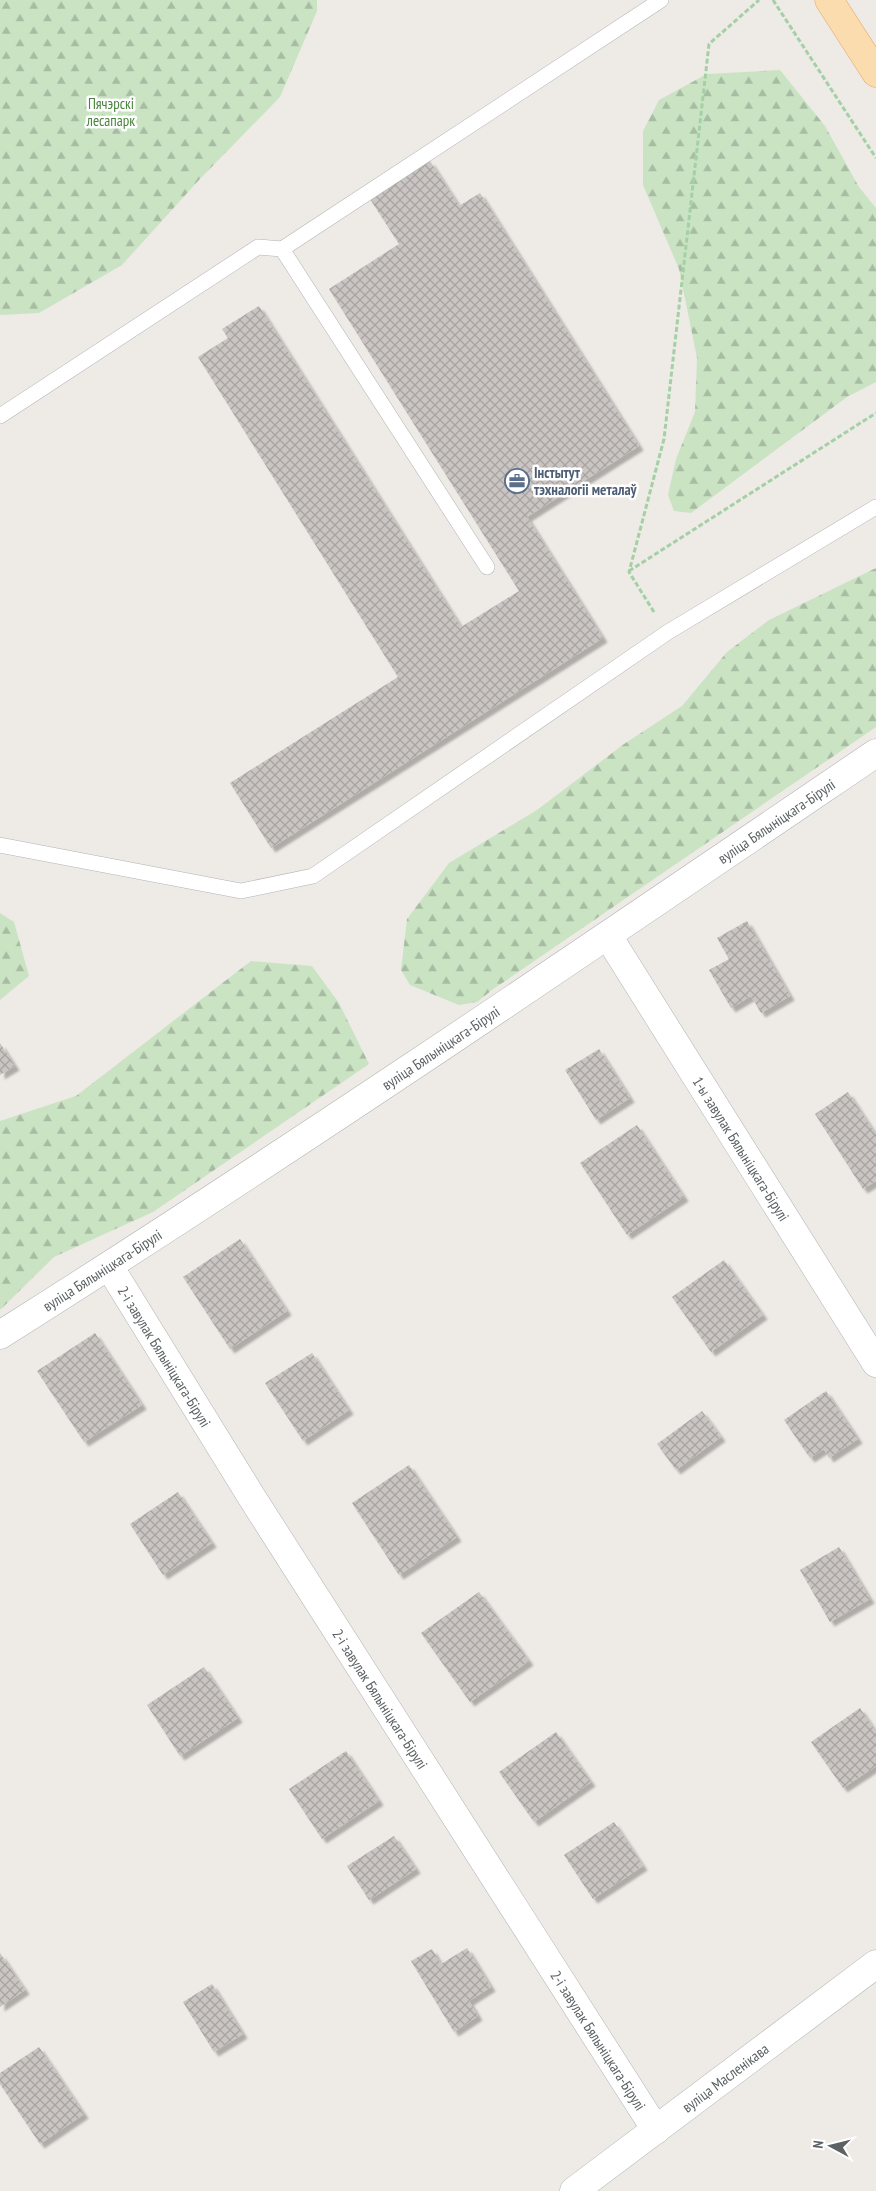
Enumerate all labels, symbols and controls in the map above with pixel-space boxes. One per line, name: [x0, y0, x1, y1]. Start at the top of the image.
park label: Пячэрскі лесапарк: [86, 94, 135, 130]
place label: Інстытут тэхналогіі металаў: [534, 463, 638, 499]
office icon: Інстытут тэхналогіі металаў: [504, 468, 530, 494]
street label: вуліца Бялыніцкага-Бірулі: [714, 774, 838, 867]
street label: вуліца Бялыніцкага-Бірулі: [378, 1001, 503, 1094]
street label: 1-ы завулак Бялыніцкага-Бірулі: [689, 1073, 794, 1224]
street label: вуліца Бялыніцкага-Бірулі: [39, 1225, 165, 1315]
street label: 2-і завулак Бялыніцкага-Бірулі: [114, 1282, 215, 1430]
street label: 2-і завулак Бялыніцкага-Бірулі: [329, 1625, 432, 1772]
street label: 2-і завулак Бялыніцкага-Бірулі: [547, 1967, 650, 2114]
street label: вуліца Масленікава: [678, 2039, 772, 2116]
north arrow: [806, 2121, 856, 2171]
text: N: [809, 2140, 827, 2149]

